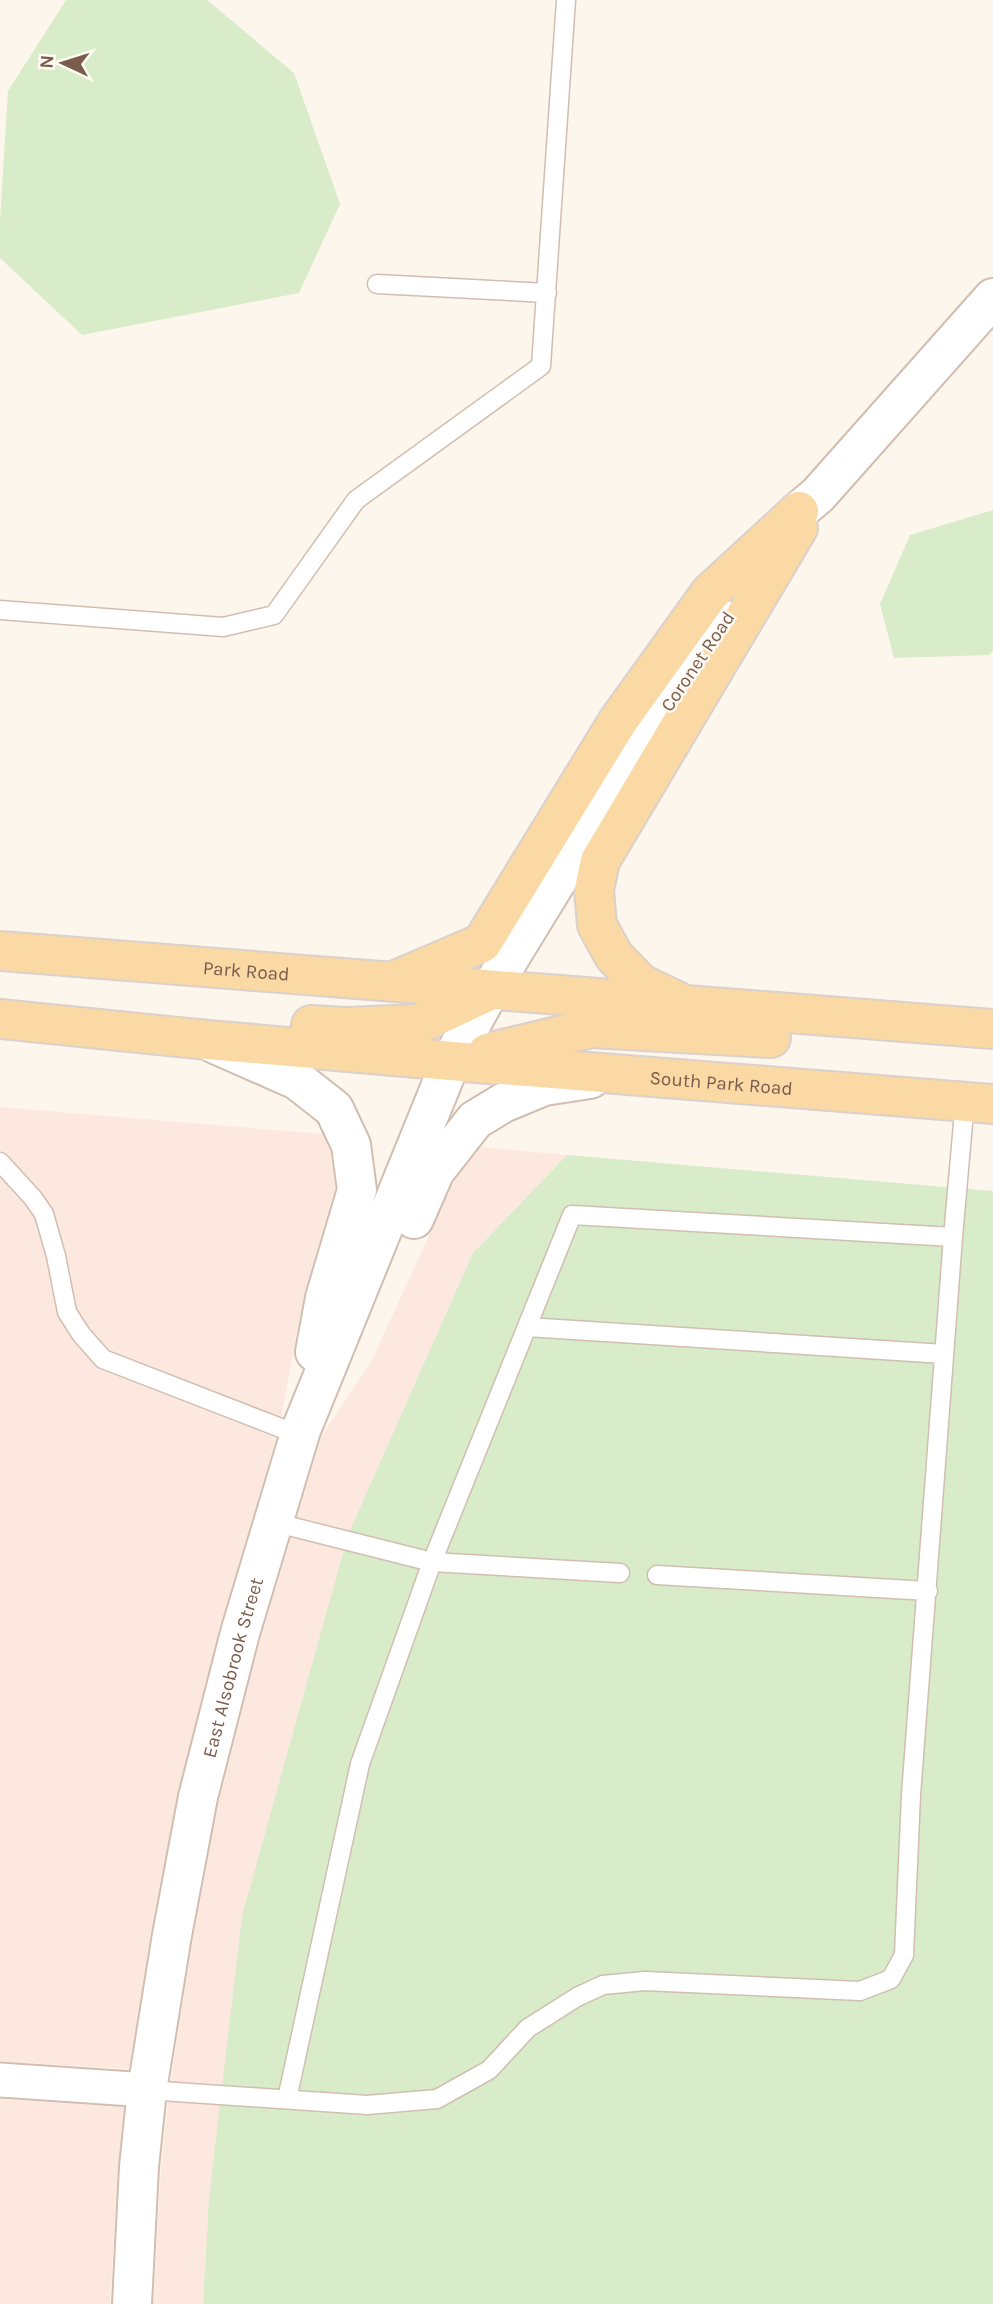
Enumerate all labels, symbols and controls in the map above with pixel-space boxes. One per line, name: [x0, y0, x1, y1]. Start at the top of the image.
north arrow: [28, 28, 98, 98]
text: N: [36, 54, 58, 69]
street label: Coronet Road: [656, 607, 739, 716]
street label: Park Road: [202, 957, 290, 986]
street label: South Park Road: [649, 1067, 793, 1100]
street label: East Alsobrook Street: [198, 1575, 268, 1760]

